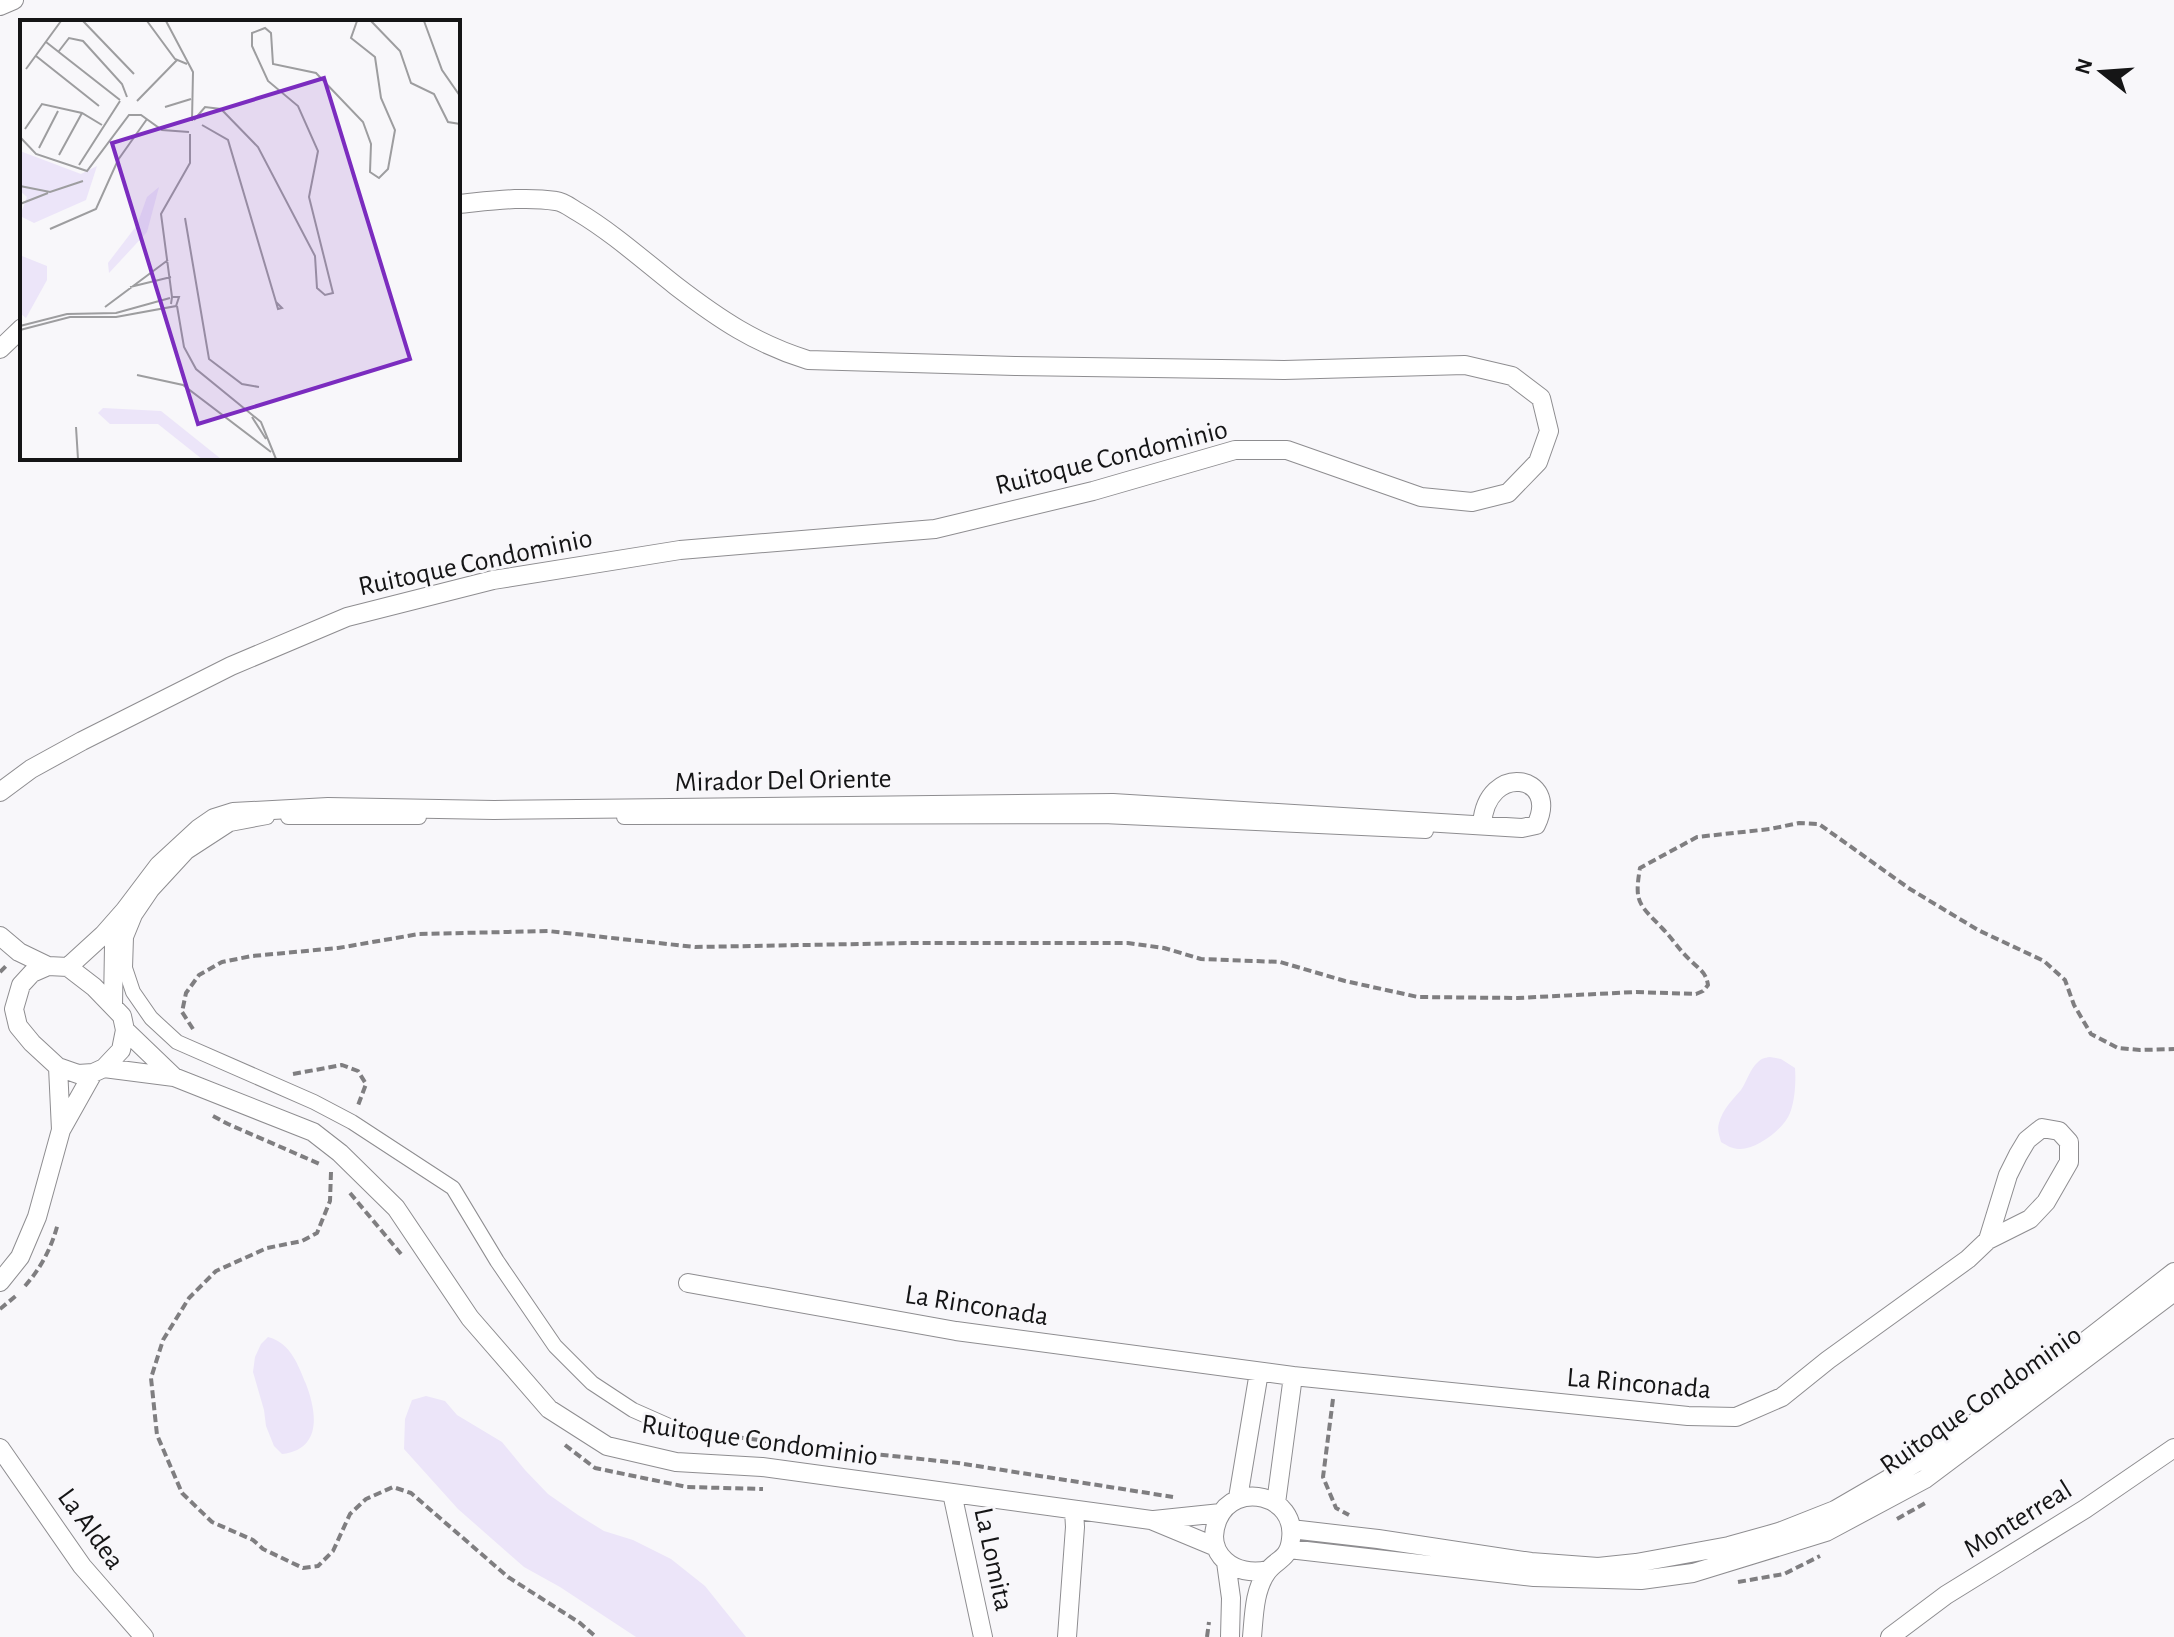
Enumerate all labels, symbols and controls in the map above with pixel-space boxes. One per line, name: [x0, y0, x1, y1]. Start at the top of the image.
inset map: [20, 20, 460, 460]
north arrow: [2062, 32, 2142, 112]
text: N: [2071, 56, 2097, 77]
street label: Ruitoque Condominio: [992, 416, 1231, 500]
street label: Ruitoque Condominio: [356, 524, 595, 601]
street label: Mirador Del Oriente: [674, 765, 892, 797]
street label: La Rinconada: [903, 1281, 1051, 1331]
street label: Ruitoque Condominio: [1875, 1321, 2087, 1480]
street label: La Rinconada: [1565, 1364, 1712, 1404]
street label: Ruitoque Condominio: [640, 1411, 880, 1471]
street label: Monterreal: [1959, 1476, 2077, 1564]
street label: La Aldea: [52, 1483, 129, 1575]
street label: La Lomita: [968, 1505, 1018, 1614]

